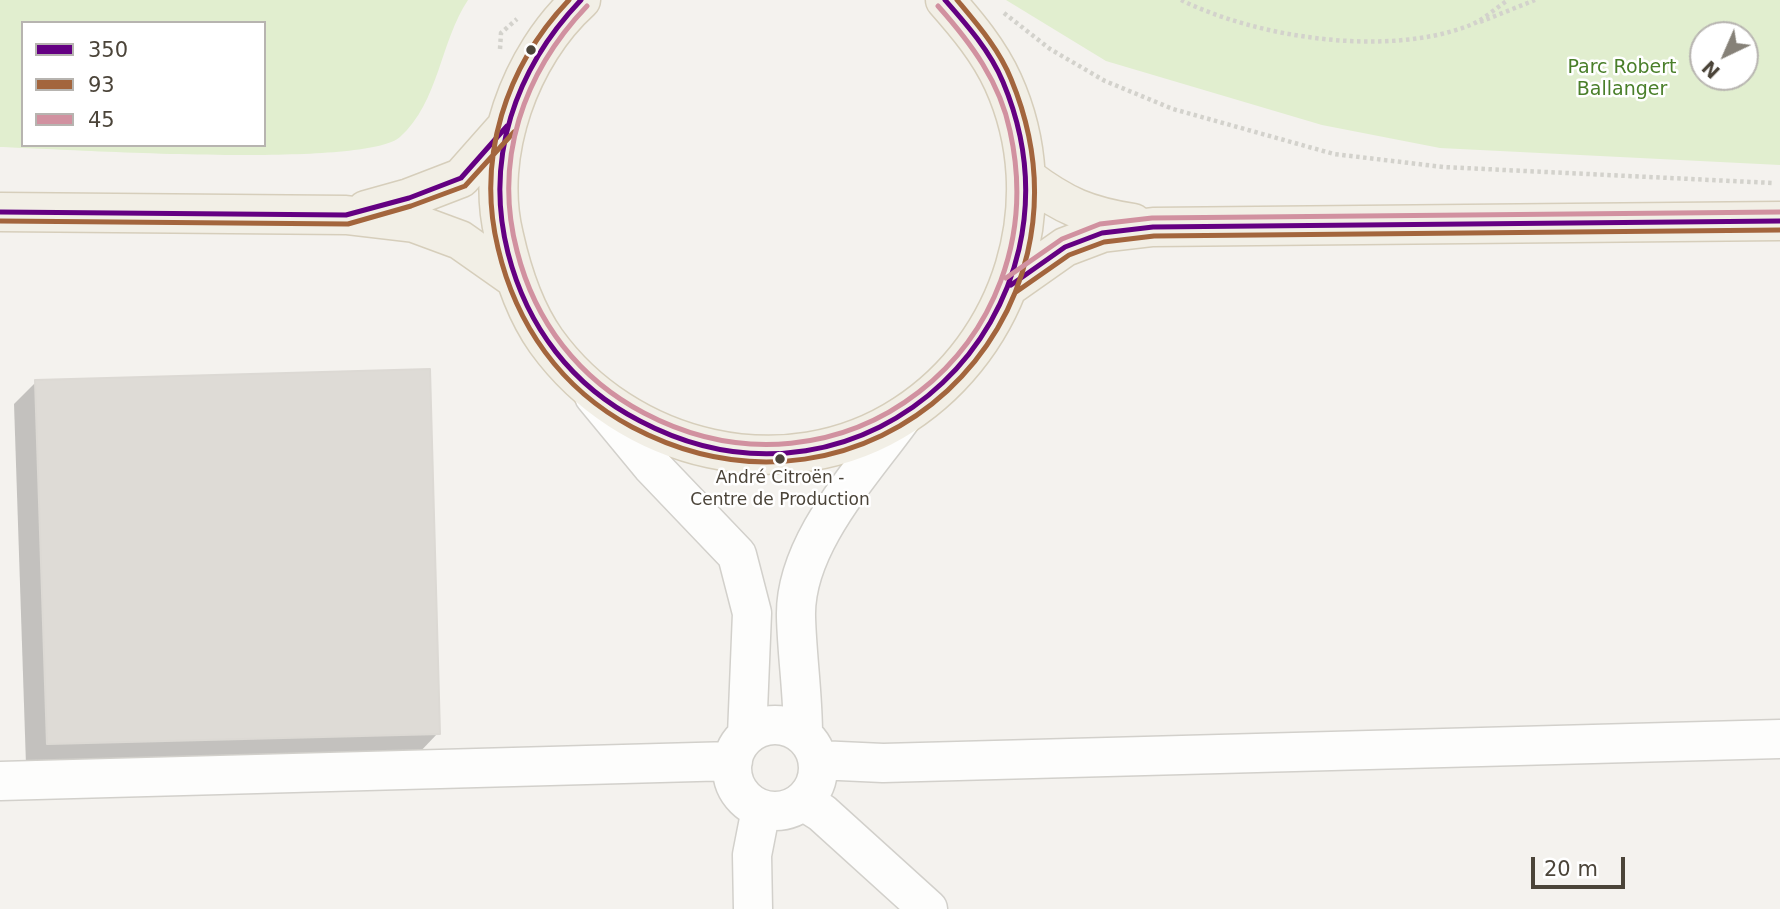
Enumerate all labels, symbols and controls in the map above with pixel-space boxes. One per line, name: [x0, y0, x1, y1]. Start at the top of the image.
legend: [21, 21, 266, 147]
north arrow: [1689, 21, 1759, 91]
text: 350: [88, 38, 128, 62]
unlabelled marker: [524, 43, 538, 57]
text: N: [1697, 56, 1724, 83]
park label: Parc Robert Ballanger: [1567, 57, 1677, 101]
text: 93: [88, 73, 115, 97]
text: 45: [88, 108, 115, 132]
marker: André Citroën - Centre de Production: [773, 452, 787, 466]
place label: André Citroën - Centre de Production: [690, 469, 870, 509]
scale bar: [1535, 842, 1630, 886]
text: 20 m: [1544, 857, 1598, 881]

